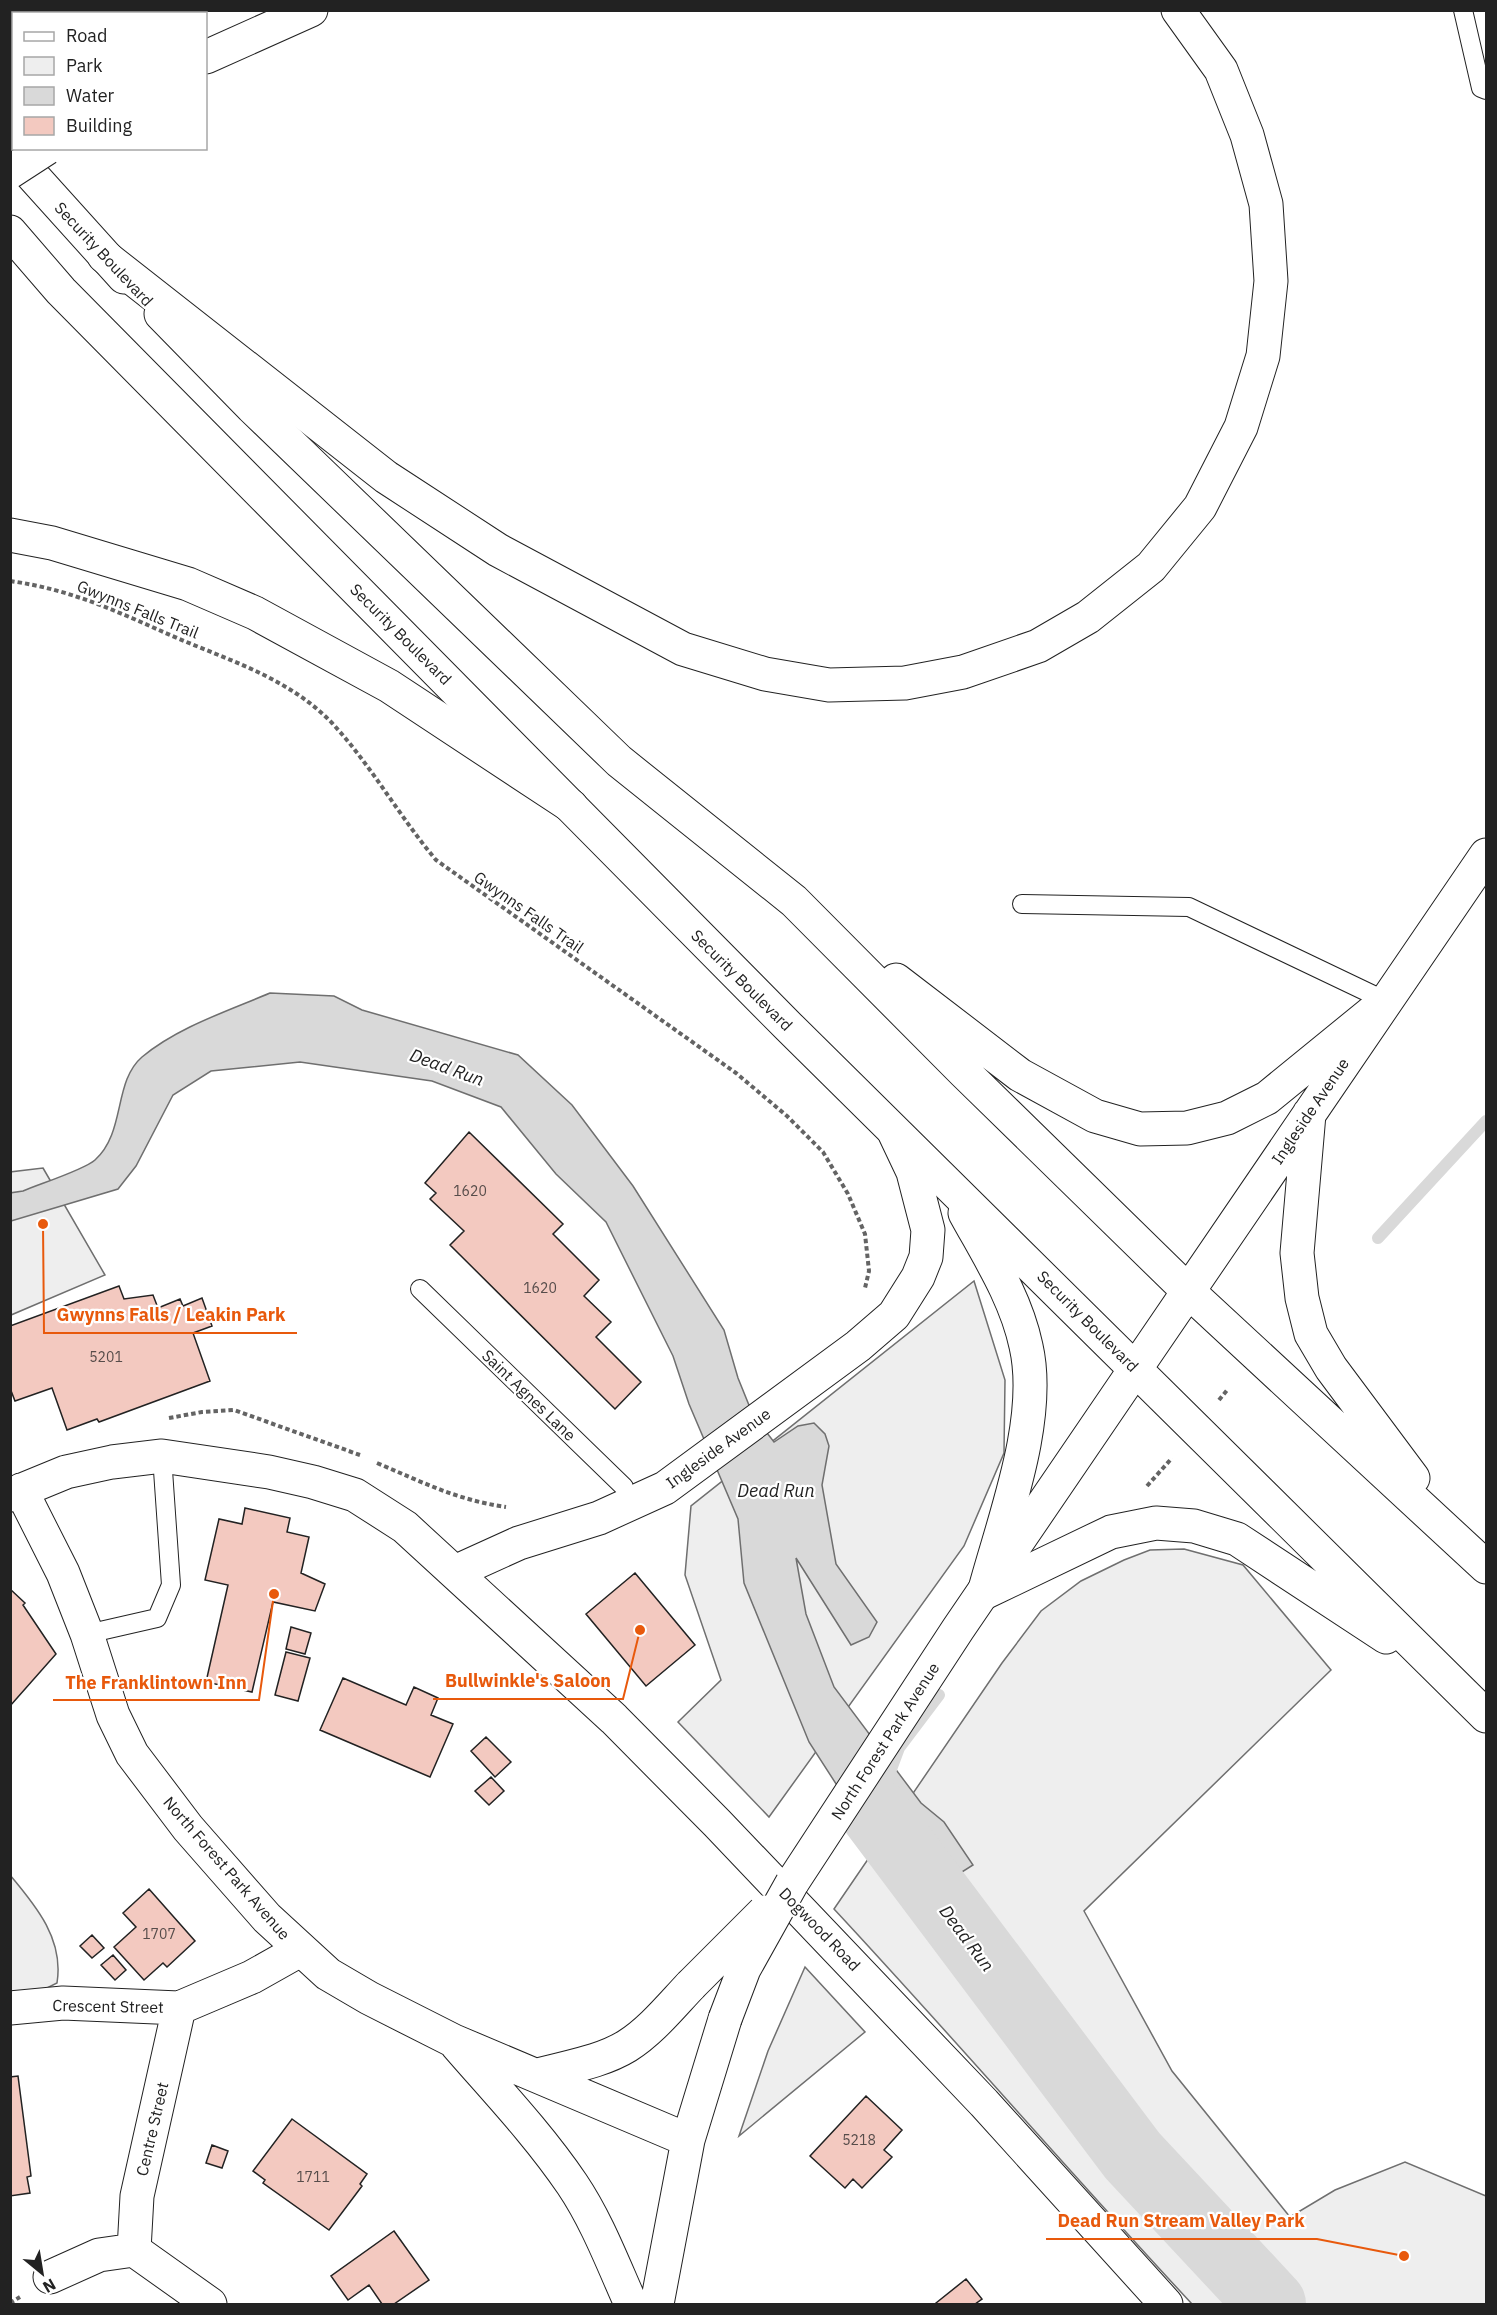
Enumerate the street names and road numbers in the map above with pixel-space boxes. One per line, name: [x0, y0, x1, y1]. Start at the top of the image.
street label: Security Boulevard: [51, 198, 157, 310]
street label: Gwynns Falls Trail: [74, 576, 202, 642]
street label: Security Boulevard: [346, 579, 456, 689]
street label: Gwynns Falls Trail: [470, 867, 588, 957]
street label: Security Boulevard: [687, 925, 797, 1035]
street label: Ingleside Avenue: [1267, 1054, 1353, 1168]
street label: Security Boulevard: [1033, 1266, 1143, 1376]
street label: Saint Agnes Lane: [478, 1345, 580, 1445]
street label: Ingleside Avenue: [662, 1403, 774, 1493]
street label: North Forest Park Avenue: [827, 1658, 943, 1823]
street label: North Forest Park Avenue: [159, 1792, 295, 1944]
street label: Dogwood Road: [775, 1883, 865, 1975]
street label: Crescent Street: [52, 1995, 164, 2017]
street label: Centre Street: [131, 2080, 173, 2178]

